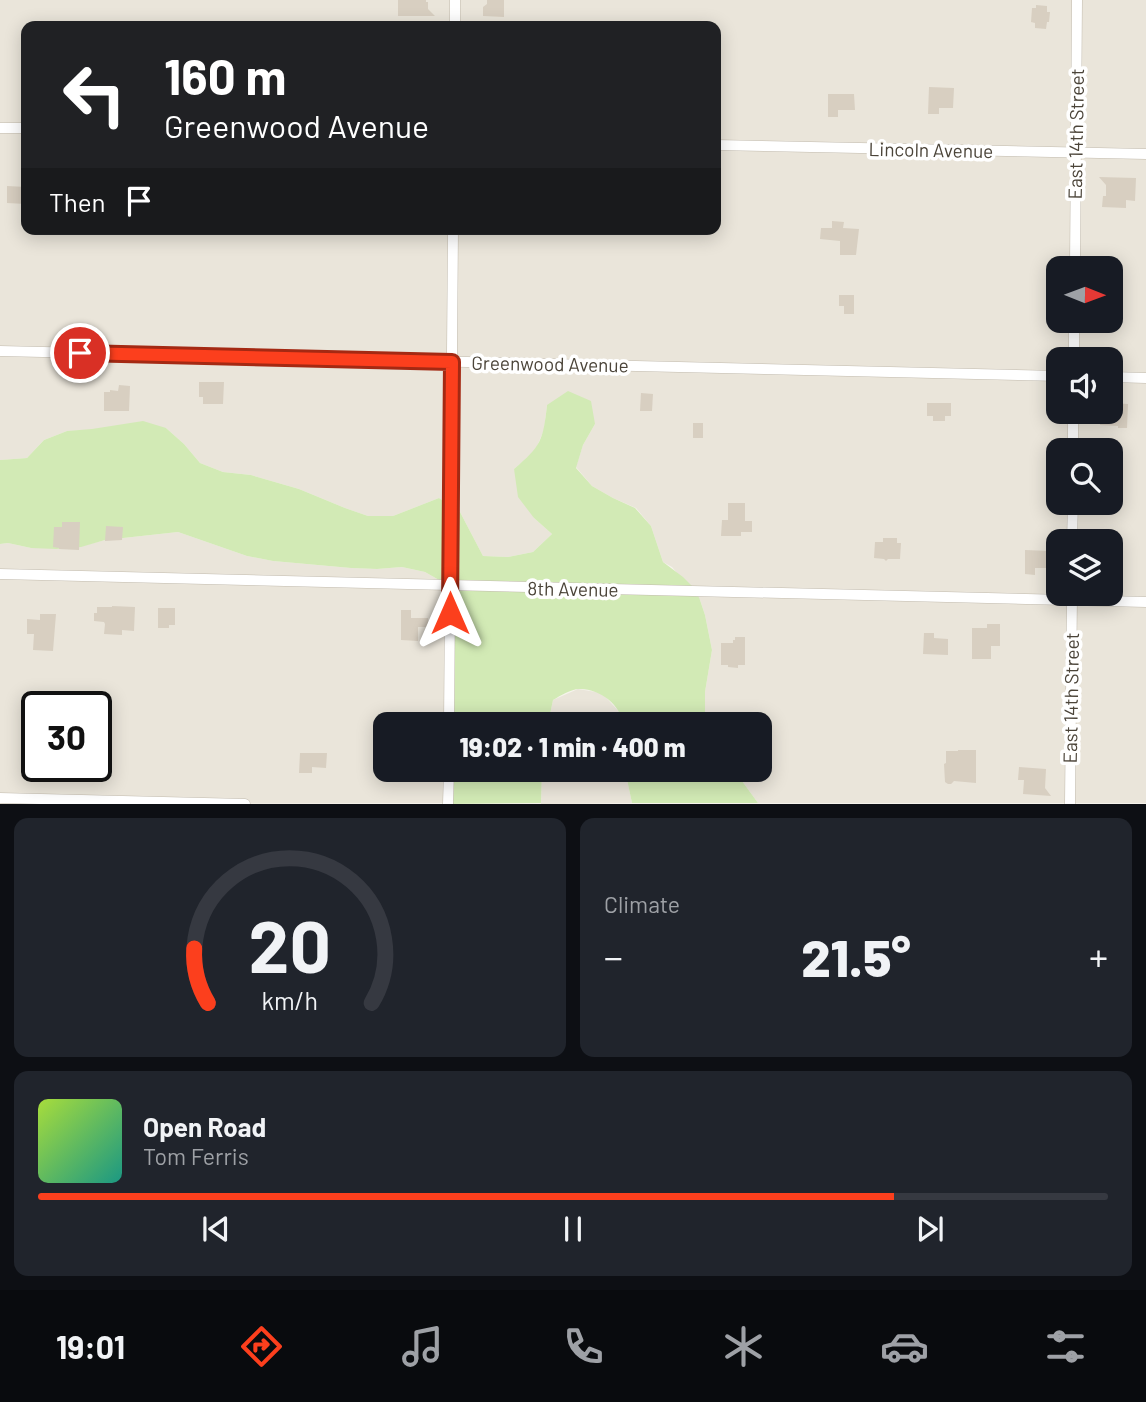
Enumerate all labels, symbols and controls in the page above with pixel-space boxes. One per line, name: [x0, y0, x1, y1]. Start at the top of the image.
text: 160 m: [164, 46, 286, 105]
icon: left: [49, 49, 140, 140]
street label: East 14th Street: [1063, 68, 1088, 200]
text: Greenwood Avenue: [164, 106, 429, 144]
street label: Lincoln Avenue: [868, 137, 994, 162]
icon: arrive: [120, 182, 158, 220]
text: Then: [49, 186, 106, 217]
north arrow: [1046, 256, 1124, 332]
map controls: [1046, 256, 1123, 606]
pin: [50, 323, 110, 383]
icon: arrive: [61, 334, 99, 372]
button: sound: [1046, 347, 1123, 424]
street label: Greenwood Avenue: [471, 351, 629, 376]
button: search: [1046, 438, 1123, 515]
button: layers: [1046, 529, 1123, 606]
position arrow: [413, 576, 487, 650]
street label: 8th Avenue: [527, 576, 619, 601]
street label: East 14th Street: [1058, 632, 1083, 764]
speed limit sign: 30: [21, 691, 112, 782]
text: 19:02 · 1 min · 400 m: [459, 731, 686, 762]
text: Climate: [604, 890, 680, 918]
text: 20: [249, 901, 331, 989]
text: 21.5°: [801, 925, 911, 987]
text: −: [604, 933, 623, 979]
text: +: [1089, 933, 1108, 979]
text: km/h: [262, 985, 318, 1015]
text: Open Road: [143, 1111, 266, 1142]
text: Tom Ferris: [143, 1142, 249, 1170]
icon: previous: [197, 1210, 235, 1248]
icon: pause: [554, 1210, 592, 1248]
icon: next: [911, 1210, 949, 1248]
icon: directions: [237, 1322, 286, 1371]
icon: music: [398, 1322, 447, 1371]
icon: phone: [559, 1322, 608, 1371]
icon: climate: [719, 1322, 768, 1371]
icon: car: [880, 1322, 929, 1371]
icon: filters: [1041, 1322, 1090, 1371]
text: 19:01: [56, 1327, 125, 1365]

